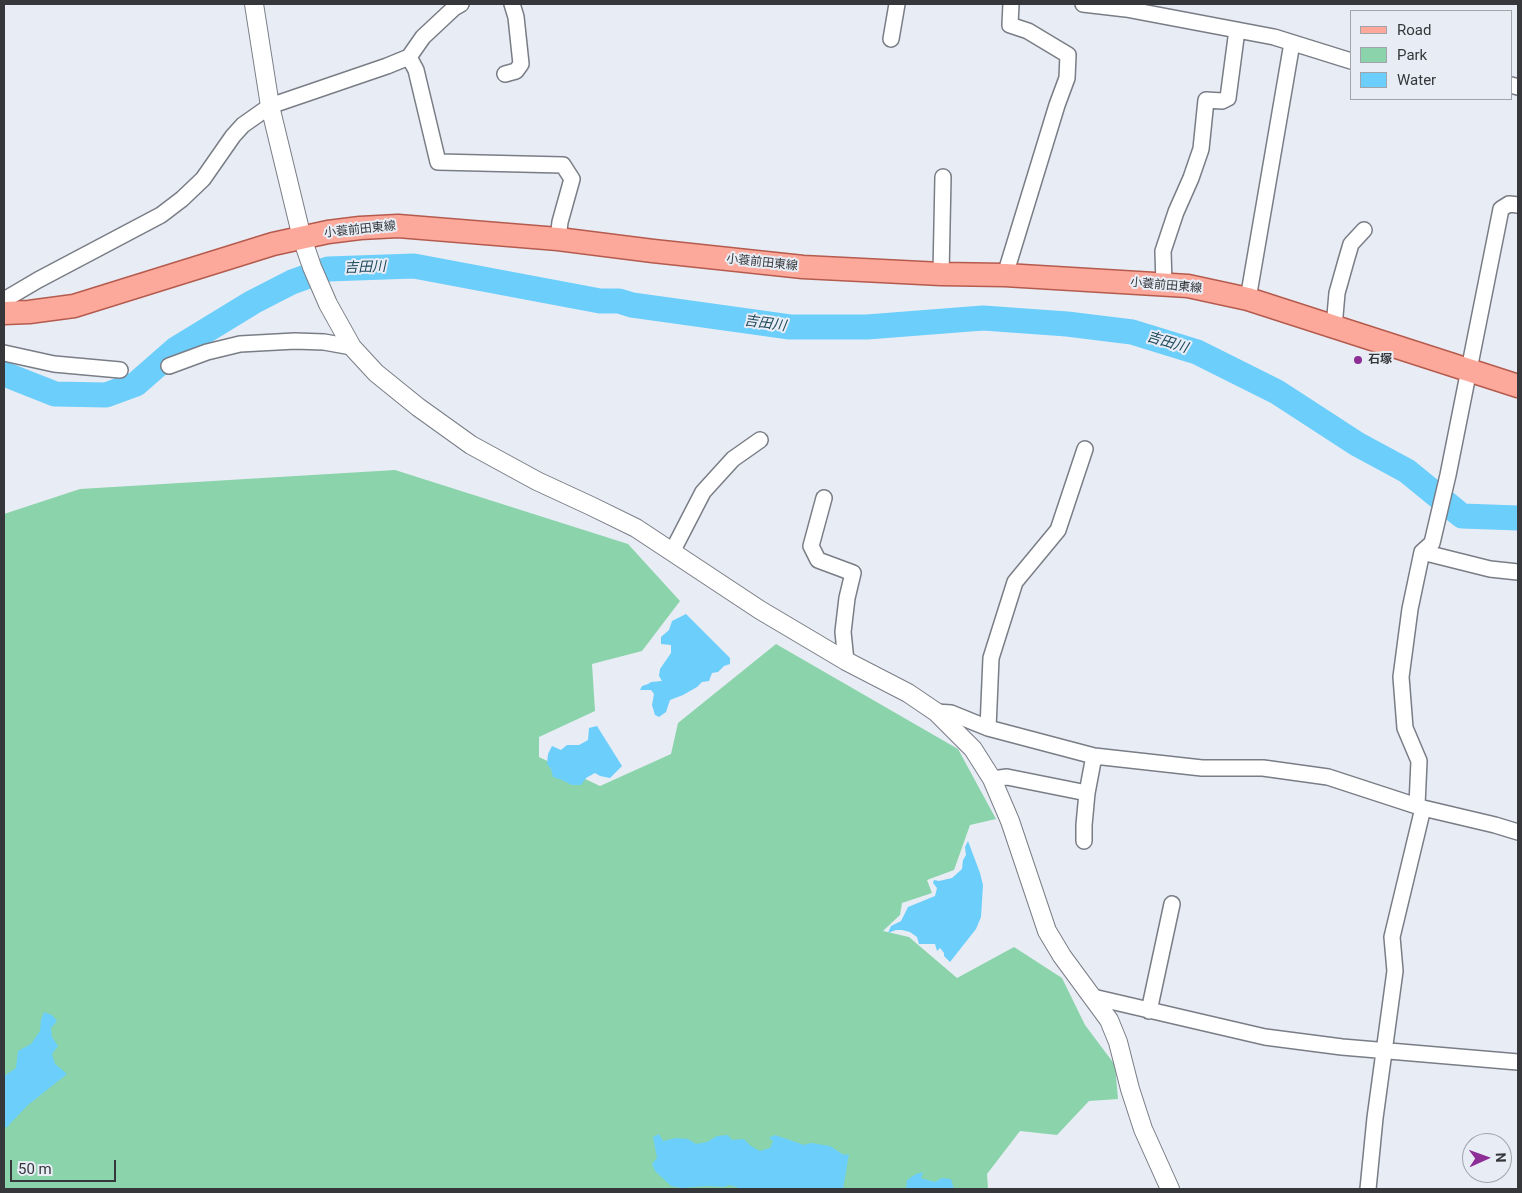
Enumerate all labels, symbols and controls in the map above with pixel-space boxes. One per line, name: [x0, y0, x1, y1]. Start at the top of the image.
legend: [1350, 10, 1512, 100]
text: Road: [1397, 21, 1431, 39]
text: Park: [1397, 46, 1427, 64]
text: Water: [1397, 71, 1436, 89]
street label: 小蓑前田東線: [323, 219, 397, 241]
street label: 小蓑前田東線: [725, 252, 799, 274]
water label: 吉田川: [344, 259, 386, 277]
street label: 小蓑前田東線: [1130, 276, 1202, 296]
water label: 吉田川: [743, 313, 787, 335]
water label: 吉田川: [1144, 329, 1190, 357]
place label: 石塚: [1368, 353, 1392, 367]
marker: 石塚: [1352, 354, 1364, 366]
north arrow: [1462, 1133, 1512, 1183]
scale bar: [12, 1150, 119, 1182]
text: N: [1493, 1152, 1509, 1163]
text: 50 m: [18, 1160, 52, 1178]

